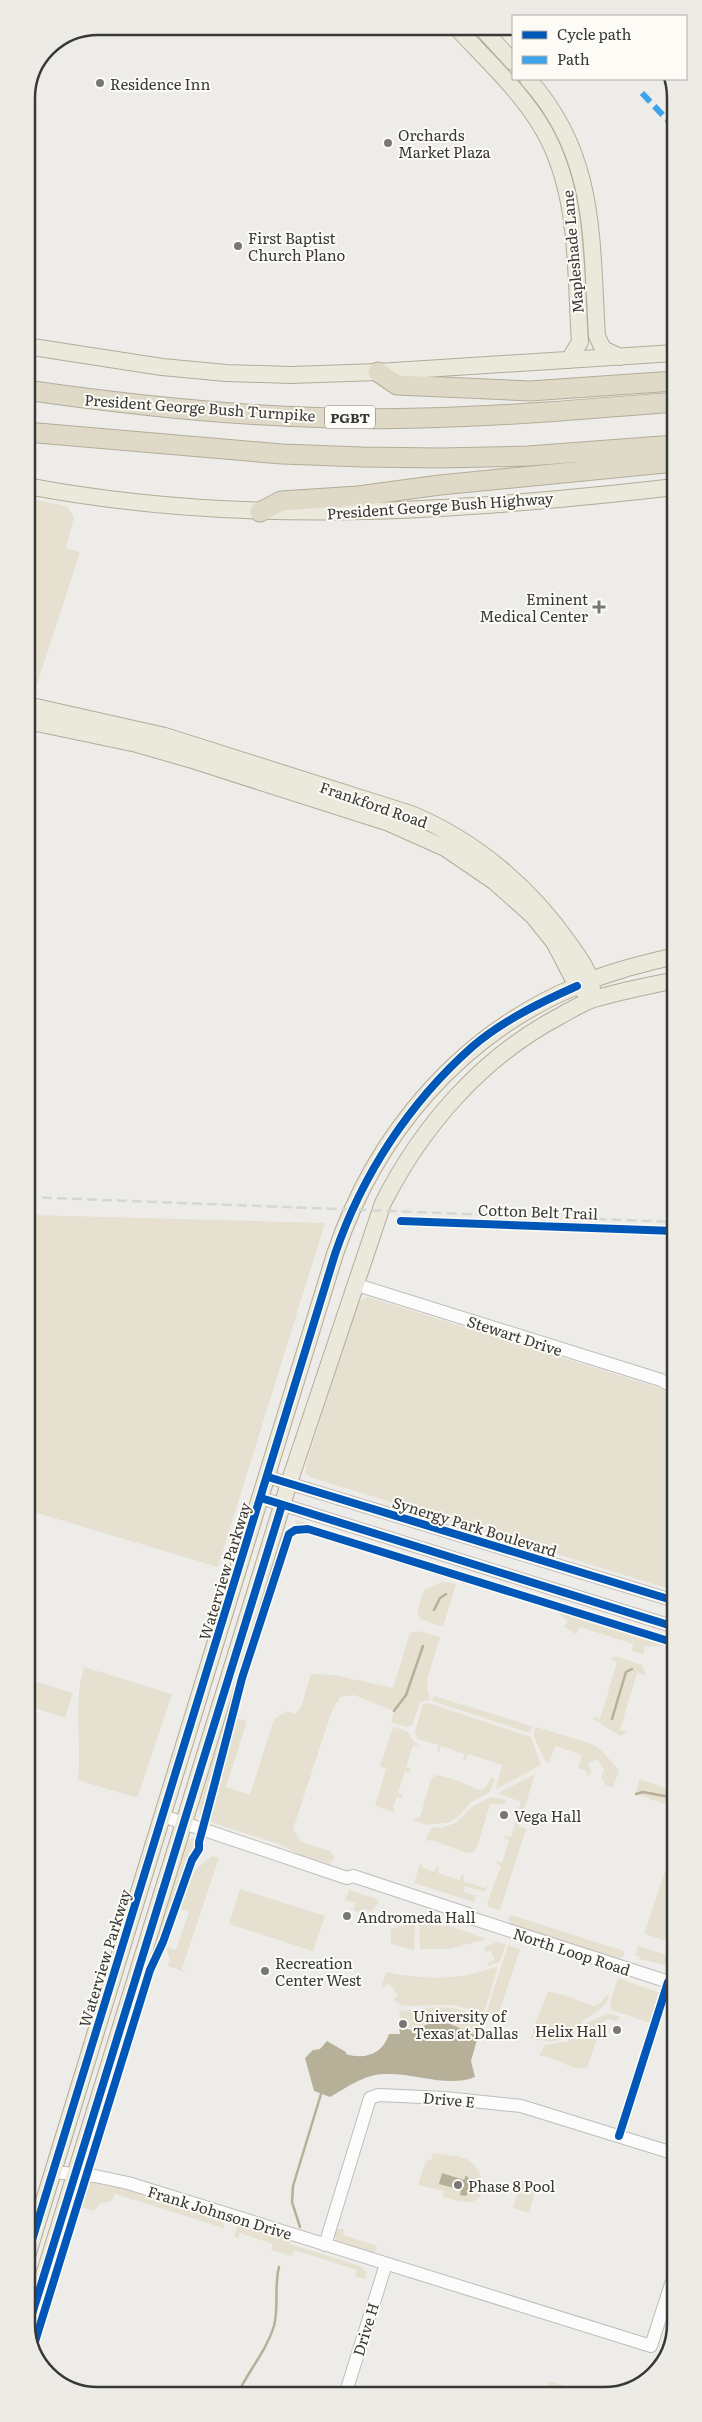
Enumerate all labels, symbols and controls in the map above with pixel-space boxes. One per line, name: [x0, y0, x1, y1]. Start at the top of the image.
legend: [512, 15, 687, 80]
text: Cycle path: [557, 22, 632, 45]
text: Path: [557, 47, 590, 70]
place label: Residence Inn: [110, 72, 210, 95]
marker: Residence Inn: [94, 77, 106, 89]
place label: Orchards Market Plaza: [398, 123, 492, 163]
marker: Orchards Market Plaza: [382, 137, 394, 149]
street label: Mapleshade Lane: [555, 189, 589, 315]
place label: First Baptist Church Plano: [248, 226, 345, 266]
marker: First Baptist Church Plano: [232, 240, 244, 252]
street label: President George Bush Turnpike: [84, 387, 316, 427]
road number: PGBT: [325, 406, 375, 428]
street label: President George Bush Highway: [326, 486, 554, 524]
place label: Eminent Medical Center: [479, 587, 588, 627]
marker: Eminent Medical Center: [592, 600, 606, 614]
street label: Frankford Road: [317, 775, 431, 833]
street label: Cotton Belt Trail: [478, 1197, 598, 1225]
street label: Stewart Drive: [465, 1309, 566, 1361]
street label: Synergy Park Boulevard: [390, 1490, 560, 1562]
street label: Waterview Parkway: [192, 1499, 256, 1643]
place label: Vega Hall: [514, 1804, 581, 1827]
marker: Vega Hall: [498, 1809, 510, 1821]
street label: Waterview Parkway: [72, 1886, 136, 2030]
place label: Andromeda Hall: [357, 1905, 476, 1928]
marker: Andromeda Hall: [341, 1910, 353, 1922]
street label: North Loop Road: [510, 1921, 634, 1981]
place label: Recreation Center West: [275, 1951, 362, 1991]
marker: Recreation Center West: [259, 1965, 271, 1977]
place label: University of Texas at Dallas: [413, 2004, 518, 2044]
marker: University of Texas at Dallas: [397, 2018, 409, 2030]
place label: Helix Hall: [535, 2019, 607, 2042]
marker: Helix Hall: [611, 2024, 623, 2036]
street label: Drive E: [422, 2085, 476, 2113]
place label: Phase 8 Pool: [468, 2174, 555, 2197]
street label: Frank Johnson Drive: [145, 2179, 295, 2245]
marker: Phase 8 Pool: [452, 2179, 464, 2191]
street label: Drive H: [346, 2299, 384, 2359]

